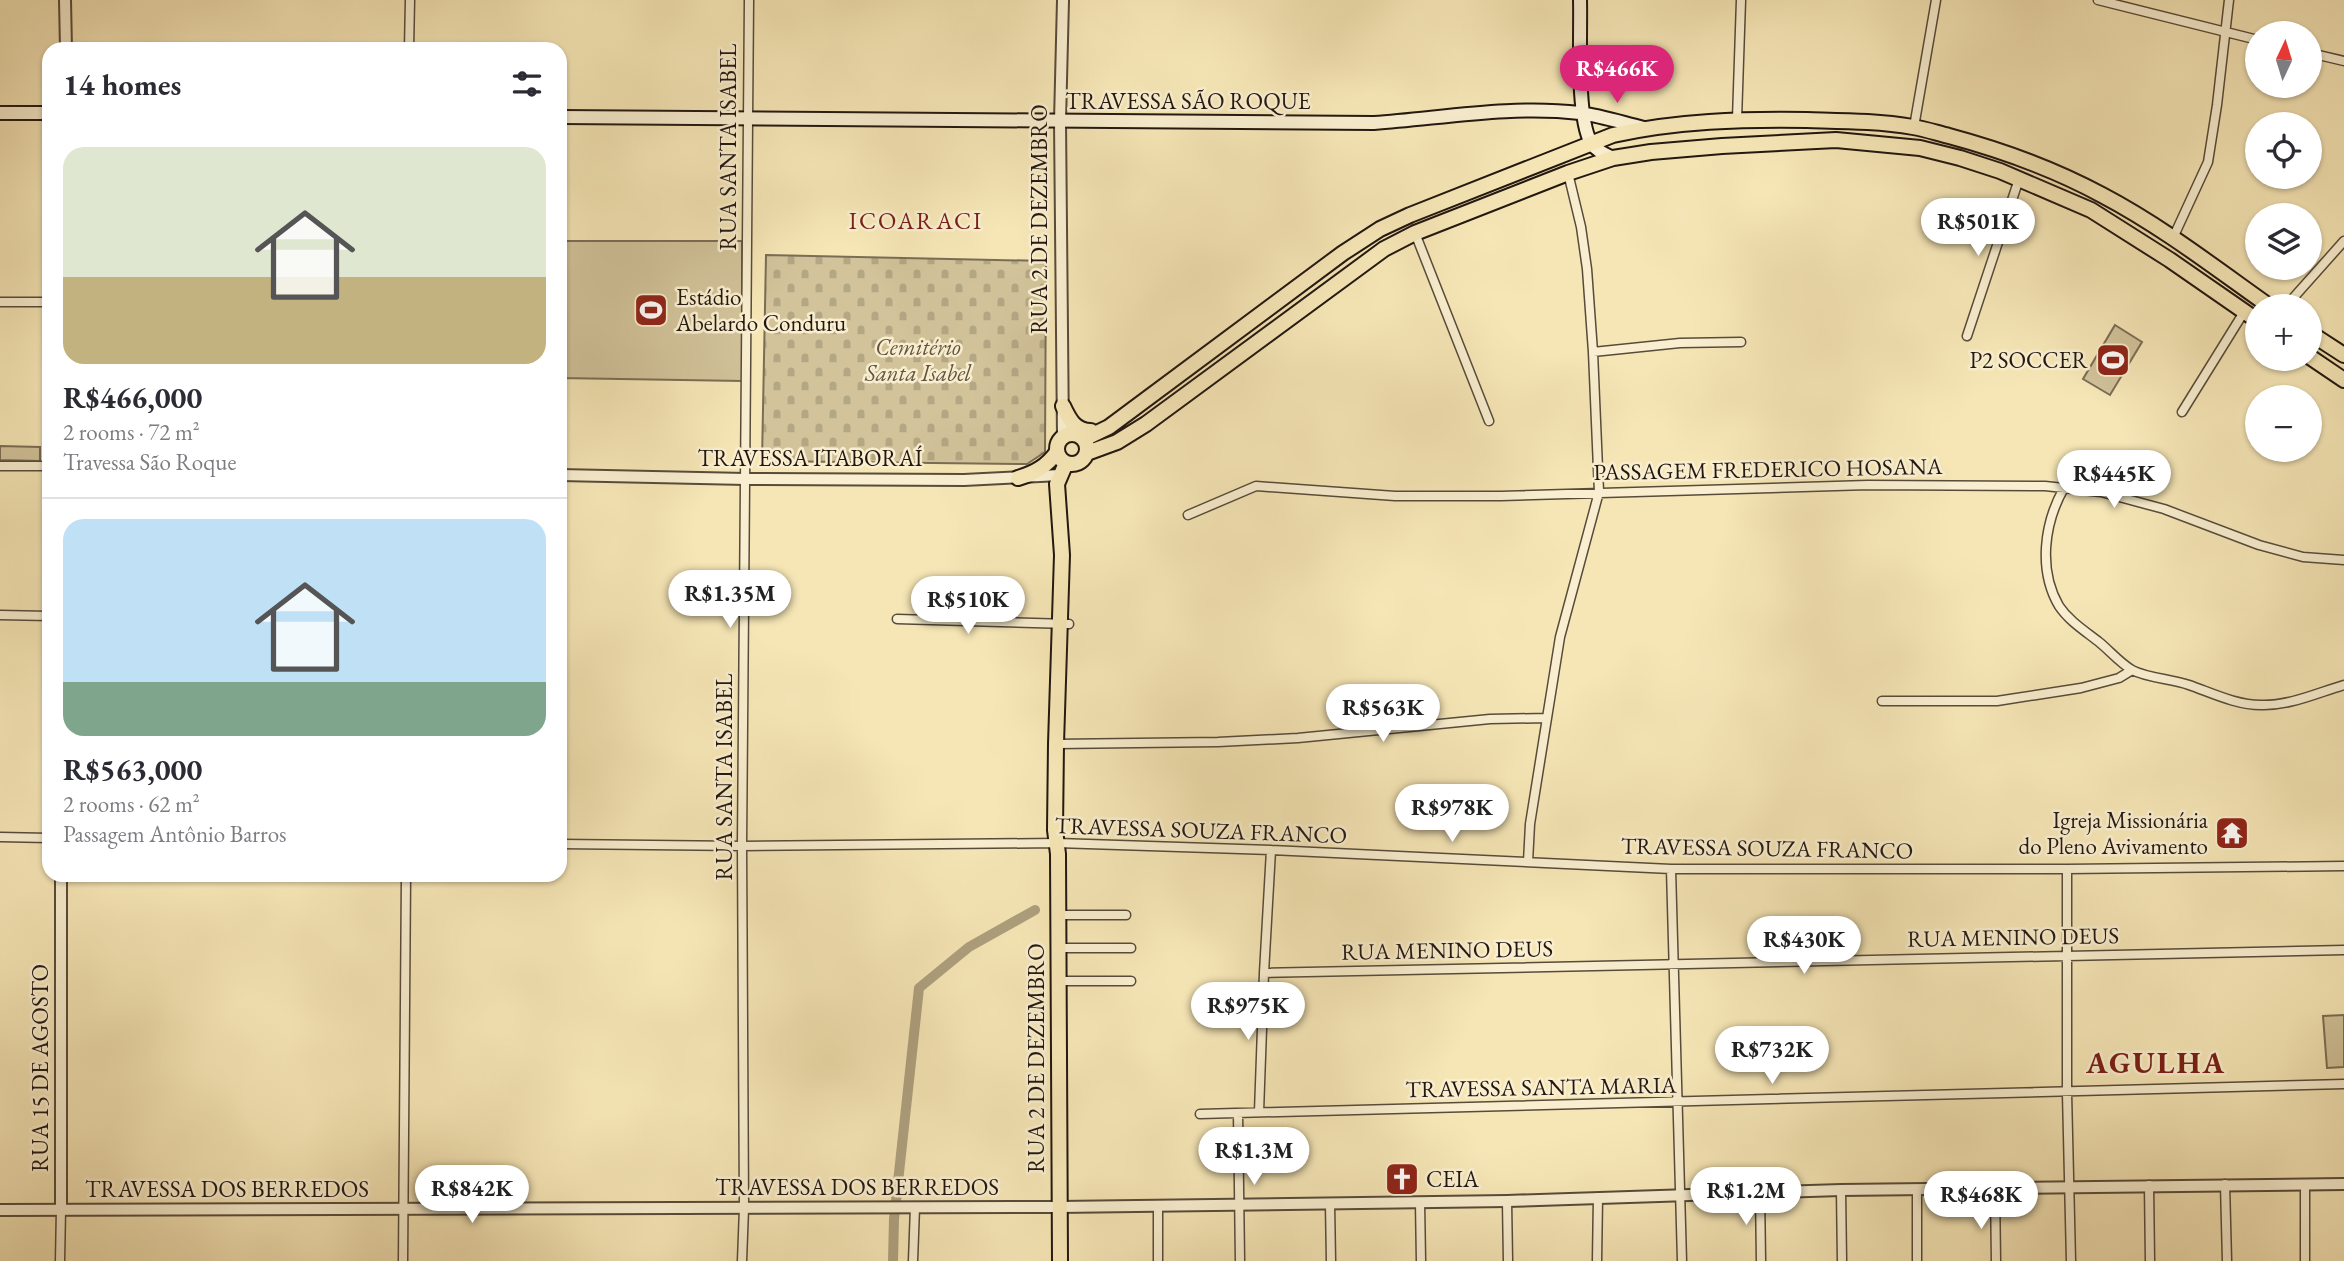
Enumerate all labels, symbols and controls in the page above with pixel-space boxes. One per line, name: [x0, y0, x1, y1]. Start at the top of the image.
north arrow: [2245, 21, 2322, 98]
map controls: [2245, 21, 2322, 462]
street label: RUA SANTA ISABEL: [713, 43, 743, 251]
pin: R$466K: [1560, 46, 1674, 105]
text: R$466K: [1576, 53, 1658, 83]
text: 14 homes: [63, 65, 181, 104]
icon: filters: [508, 65, 546, 103]
street label: TRAVESSA SÃO ROQUE: [1065, 86, 1311, 116]
street label: RUA 2 DE DEZEMBRO: [1024, 104, 1054, 334]
button: locate: [2245, 112, 2322, 189]
icon: home: [242, 192, 368, 318]
pin: R$501K: [1921, 198, 2035, 258]
button: layers: [2245, 203, 2322, 280]
district label: ICOARACI: [849, 205, 983, 236]
text: R$501K: [1937, 206, 2019, 236]
place label: Estádio Abelardo Conduru: [675, 282, 846, 338]
sports icon: Estádio Abelardo Conduru: [632, 291, 670, 329]
button: +: [2245, 294, 2322, 371]
park label: Cemitério Santa Isabel: [864, 332, 971, 388]
sports icon: P2 SOCCER: [2094, 341, 2132, 379]
place label: P2 SOCCER: [1969, 345, 2089, 375]
text: R$466,000: [63, 378, 202, 417]
button: −: [2245, 385, 2322, 462]
text: 2 rooms · 72 m²: [63, 417, 200, 447]
street label: TRAVESSA ITABORAÍ: [697, 443, 923, 473]
text: Travessa São Roque: [63, 447, 236, 477]
pin: R$445K: [2057, 450, 2171, 510]
street label: PASSAGEM FREDERICO HOSANA: [1593, 451, 1944, 487]
text: R$445K: [2073, 458, 2155, 488]
icon: home: [242, 564, 368, 690]
pin: R$1.35M: [665, 570, 795, 630]
pin: R$510K: [911, 576, 1025, 636]
text: R$1.35M: [684, 578, 776, 608]
text: R$510K: [927, 584, 1009, 614]
street label: RUA SANTA ISABEL: [709, 673, 739, 881]
pin: R$563K: [1326, 684, 1440, 744]
text: R$563K: [1342, 692, 1424, 722]
text: R$563,000: [63, 750, 202, 789]
pin: R$978K: [1395, 784, 1509, 844]
text: 2 rooms · 62 m²: [63, 789, 200, 819]
text: R$978K: [1411, 792, 1493, 822]
place label: Igreja Missionária do Pleno Avivamento: [2019, 805, 2209, 861]
street label: TRAVESSA SOUZA FRANCO: [1054, 810, 1348, 850]
temple icon: Igreja Missionária do Pleno Avivamento: [2213, 814, 2251, 852]
text: Passagem Antônio Barros: [63, 819, 287, 849]
street label: TRAVESSA SOUZA FRANCO: [1621, 830, 1913, 866]
pin: R$430K: [1747, 916, 1861, 976]
street label: RUA MENINO DEUS: [1907, 920, 2119, 954]
text: R$430K: [1763, 924, 1845, 954]
street label: RUA MENINO DEUS: [1341, 933, 1553, 967]
street label: RUA 2 DE DEZEMBRO: [1021, 943, 1051, 1173]
street label: RUA 15 DE AGOSTO: [25, 964, 55, 1172]
pin: R$975K: [1191, 982, 1305, 1042]
text: R$975K: [1207, 990, 1289, 1020]
pin: R$732K: [1715, 1026, 1829, 1086]
text: R$732K: [1731, 1034, 1813, 1064]
district label: AGULHA: [2085, 1043, 2226, 1082]
street label: TRAVESSA SANTA MARIA: [1405, 1070, 1678, 1104]
pin: R$1.3M: [1197, 1128, 1311, 1187]
text: R$1.3M: [1214, 1135, 1294, 1165]
church icon: CEIA: [1383, 1160, 1421, 1198]
place label: CEIA: [1426, 1164, 1480, 1194]
pin: R$842K: [415, 1166, 529, 1225]
pin: R$1.2M: [1689, 1168, 1803, 1227]
street label: TRAVESSA DOS BERREDOS: [715, 1172, 999, 1202]
pin: R$468K: [1924, 1172, 2038, 1231]
text: R$842K: [431, 1173, 513, 1203]
street label: TRAVESSA DOS BERREDOS: [85, 1174, 369, 1204]
text: R$1.2M: [1706, 1175, 1786, 1205]
text: R$468K: [1940, 1179, 2022, 1209]

